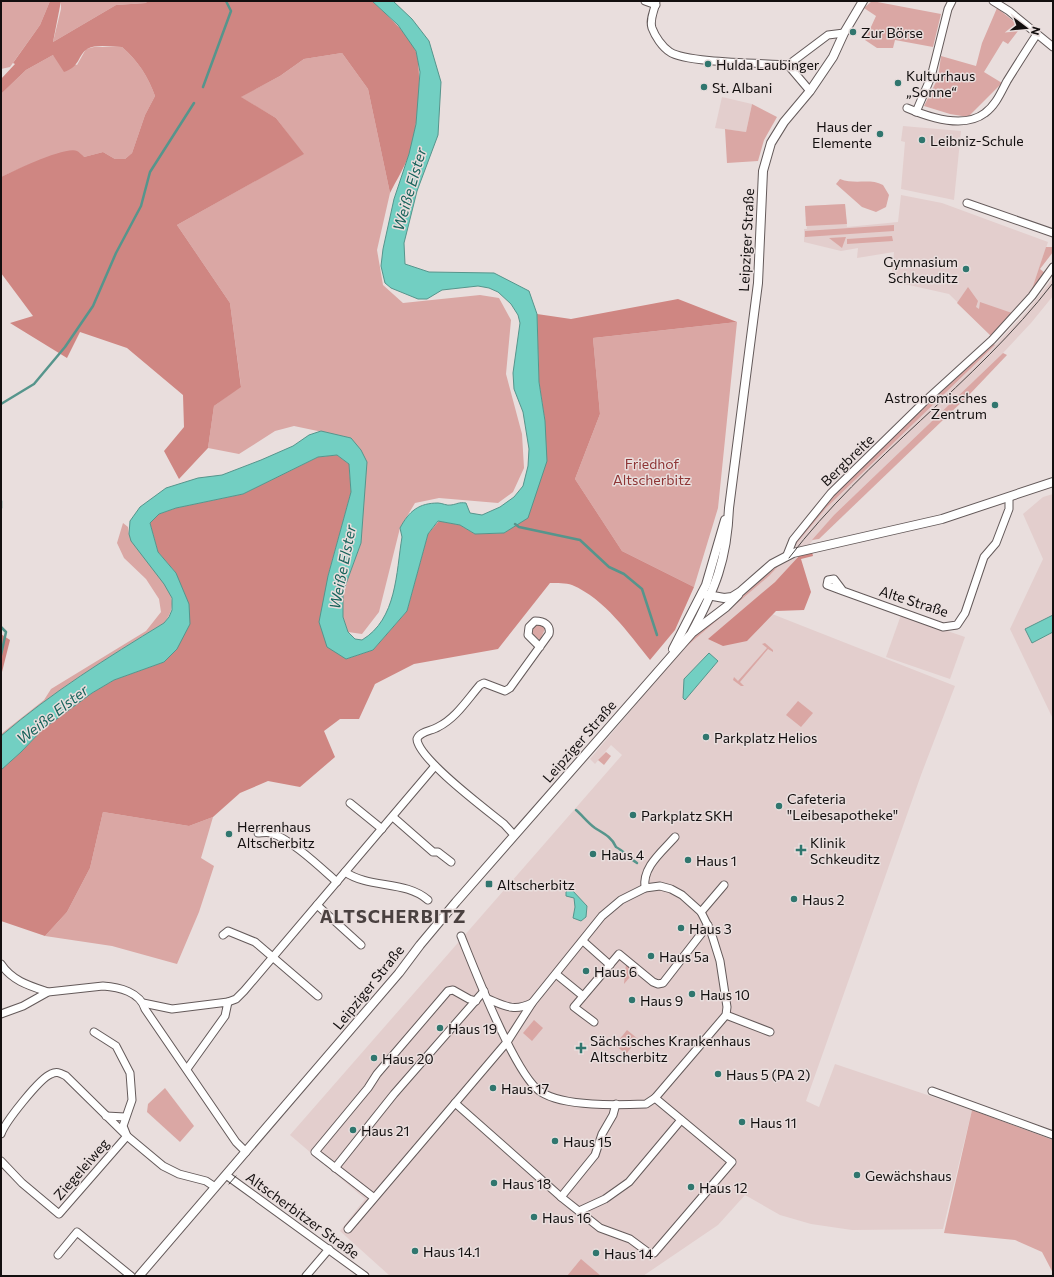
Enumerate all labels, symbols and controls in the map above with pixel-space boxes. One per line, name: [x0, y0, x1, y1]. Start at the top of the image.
north arrow: [1006, 8, 1046, 48]
place label: Zur Börse: [861, 24, 923, 41]
text: N: [1029, 25, 1043, 37]
marker: Zur Börse: [848, 27, 858, 37]
place label: Hulda Laubinger: [716, 56, 820, 73]
marker: Hulda Laubinger: [703, 59, 713, 69]
place label: Kulturhaus „Sonne“: [906, 67, 975, 100]
marker: Kulturhaus „Sonne“: [893, 78, 903, 88]
place label: St. Albani: [712, 79, 772, 96]
marker: St. Albani: [699, 82, 709, 92]
place label: Haus der Elemente: [812, 118, 872, 151]
marker: Haus der Elemente: [875, 129, 885, 139]
place label: Leibniz-Schule: [930, 132, 1024, 149]
marker: Leibniz-Schule: [917, 135, 927, 145]
water label: Weiße Elster: [389, 144, 430, 233]
street label: Leipziger Straße: [735, 188, 757, 292]
place label: Gymnasium Schkeuditz: [883, 253, 958, 286]
marker: Gymnasium Schkeuditz: [961, 264, 971, 274]
place label: Astronomisches Zentrum: [884, 389, 987, 422]
marker: Astronomisches Zentrum: [990, 400, 1000, 410]
street label: Bergbreite: [817, 431, 877, 489]
park label: Friedhof Altscherbitz: [613, 455, 691, 488]
water label: Weiße Elster: [325, 522, 359, 611]
street label: Alte Straße: [877, 582, 951, 620]
water label: Weiße Elster: [13, 680, 92, 747]
street label: Leipziger Straße: [539, 696, 619, 786]
place label: Parkplatz Helios: [714, 729, 817, 746]
marker: Parkplatz Helios: [701, 732, 711, 742]
place label: Cafeteria "Leibesapotheke": [787, 790, 898, 823]
marker: Cafeteria "Leibesapotheke": [774, 801, 784, 811]
place label: Parkplatz SKH: [641, 807, 733, 824]
marker: Parkplatz SKH: [628, 810, 638, 820]
place label: Herrenhaus Altscherbitz: [237, 818, 315, 851]
marker: Herrenhaus Altscherbitz: [224, 829, 234, 839]
place label: Klinik Schkeuditz: [810, 834, 880, 867]
marker: Klinik Schkeuditz: [795, 844, 807, 856]
place label: Haus 4: [601, 846, 645, 863]
marker: Haus 4: [588, 849, 598, 859]
place label: Haus 1: [696, 852, 737, 869]
marker: Haus 1: [683, 855, 693, 865]
place label: Altscherbitz: [497, 876, 575, 893]
marker: Altscherbitz: [484, 879, 494, 889]
place label: Haus 2: [802, 891, 845, 908]
marker: Haus 2: [789, 894, 799, 904]
district label: ALTSCHERBITZ: [320, 905, 466, 927]
place label: Haus 3: [689, 920, 732, 937]
marker: Haus 3: [676, 923, 686, 933]
street label: Leipziger Straße: [329, 941, 407, 1033]
place label: Haus 5a: [659, 948, 709, 965]
marker: Haus 5a: [646, 951, 656, 961]
place label: Haus 6: [594, 963, 637, 980]
marker: Haus 6: [581, 966, 591, 976]
place label: Haus 10: [700, 986, 750, 1003]
marker: Haus 10: [687, 989, 697, 999]
place label: Haus 9: [640, 992, 683, 1009]
marker: Haus 9: [627, 995, 637, 1005]
place label: Haus 19: [448, 1020, 497, 1037]
marker: Haus 19: [435, 1023, 445, 1033]
place label: Sächsisches Krankenhaus Altscherbitz: [590, 1032, 751, 1065]
marker: Sächsisches Krankenhaus Altscherbitz: [575, 1042, 587, 1054]
place label: Haus 20: [382, 1050, 434, 1067]
marker: Haus 20: [369, 1053, 379, 1063]
place label: Haus 5 (PA 2): [726, 1066, 810, 1083]
marker: Haus 5 (PA 2): [713, 1069, 723, 1079]
place label: Haus 17: [501, 1080, 549, 1097]
marker: Haus 17: [488, 1083, 498, 1093]
place label: Haus 11: [750, 1114, 797, 1131]
marker: Haus 11: [737, 1117, 747, 1127]
place label: Haus 21: [361, 1122, 409, 1139]
marker: Haus 21: [348, 1125, 358, 1135]
place label: Haus 15: [563, 1133, 612, 1150]
street label: Ziegeleiweg: [50, 1135, 113, 1203]
marker: Haus 15: [550, 1136, 560, 1146]
place label: Gewächshaus: [865, 1167, 952, 1184]
street label: Altscherbitzer Straße: [243, 1168, 363, 1262]
marker: Gewächshaus: [852, 1170, 862, 1180]
place label: Haus 18: [502, 1175, 551, 1192]
marker: Haus 18: [489, 1178, 499, 1188]
place label: Haus 12: [699, 1179, 748, 1196]
marker: Haus 12: [686, 1182, 696, 1192]
place label: Haus 16: [542, 1209, 591, 1226]
marker: Haus 16: [529, 1212, 539, 1222]
place label: Haus 14.1: [423, 1243, 480, 1260]
place label: Haus 14: [604, 1245, 654, 1262]
marker: Haus 14.1: [410, 1246, 420, 1256]
marker: Haus 14: [591, 1248, 601, 1258]

